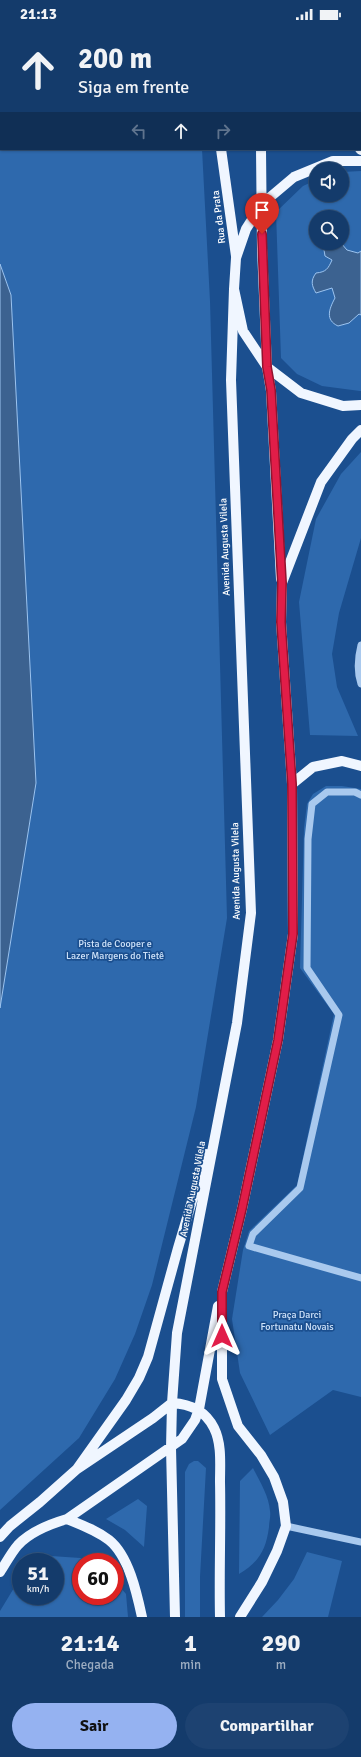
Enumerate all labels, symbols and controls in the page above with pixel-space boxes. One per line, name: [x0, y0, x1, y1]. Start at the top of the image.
text: 21:13: [20, 5, 57, 23]
text: 200 m: [78, 42, 152, 76]
icon: ahead: [12, 44, 64, 96]
text: Siga em frente: [78, 76, 189, 98]
icon: left: [128, 120, 150, 142]
icon: ahead: [170, 120, 192, 142]
icon: right: [212, 120, 234, 142]
map controls: [309, 162, 349, 250]
button: sound: [309, 162, 349, 202]
street label: Rua da Prata: [210, 190, 228, 244]
pin: [245, 193, 279, 234]
icon: arrive: [251, 199, 273, 221]
button: search: [309, 210, 349, 250]
street label: Avenida Augusta Vilela: [217, 498, 233, 596]
street label: Avenida Augusta Vilela: [229, 822, 243, 920]
park label: Pista de Cooper e Lazer Margens do Tietê: [66, 938, 164, 962]
street label: Avenida Augusta Vilela: [178, 1140, 208, 1238]
park label: Praça Darci Fortunatu Novais: [260, 1309, 334, 1333]
position arrow: [201, 1315, 243, 1357]
speed limit sign: 60: [72, 1553, 124, 1605]
text: 51: [27, 1561, 49, 1586]
text: km/h: [27, 1583, 49, 1595]
text: 21:14: [61, 1628, 119, 1658]
text: 1: [184, 1628, 197, 1658]
text: 290: [262, 1628, 300, 1658]
text: Chegada: [66, 1657, 114, 1673]
text: min: [180, 1657, 201, 1673]
text: m: [276, 1657, 286, 1673]
button: Sair: [12, 1703, 177, 1749]
button: Compartilhar: [185, 1703, 349, 1749]

